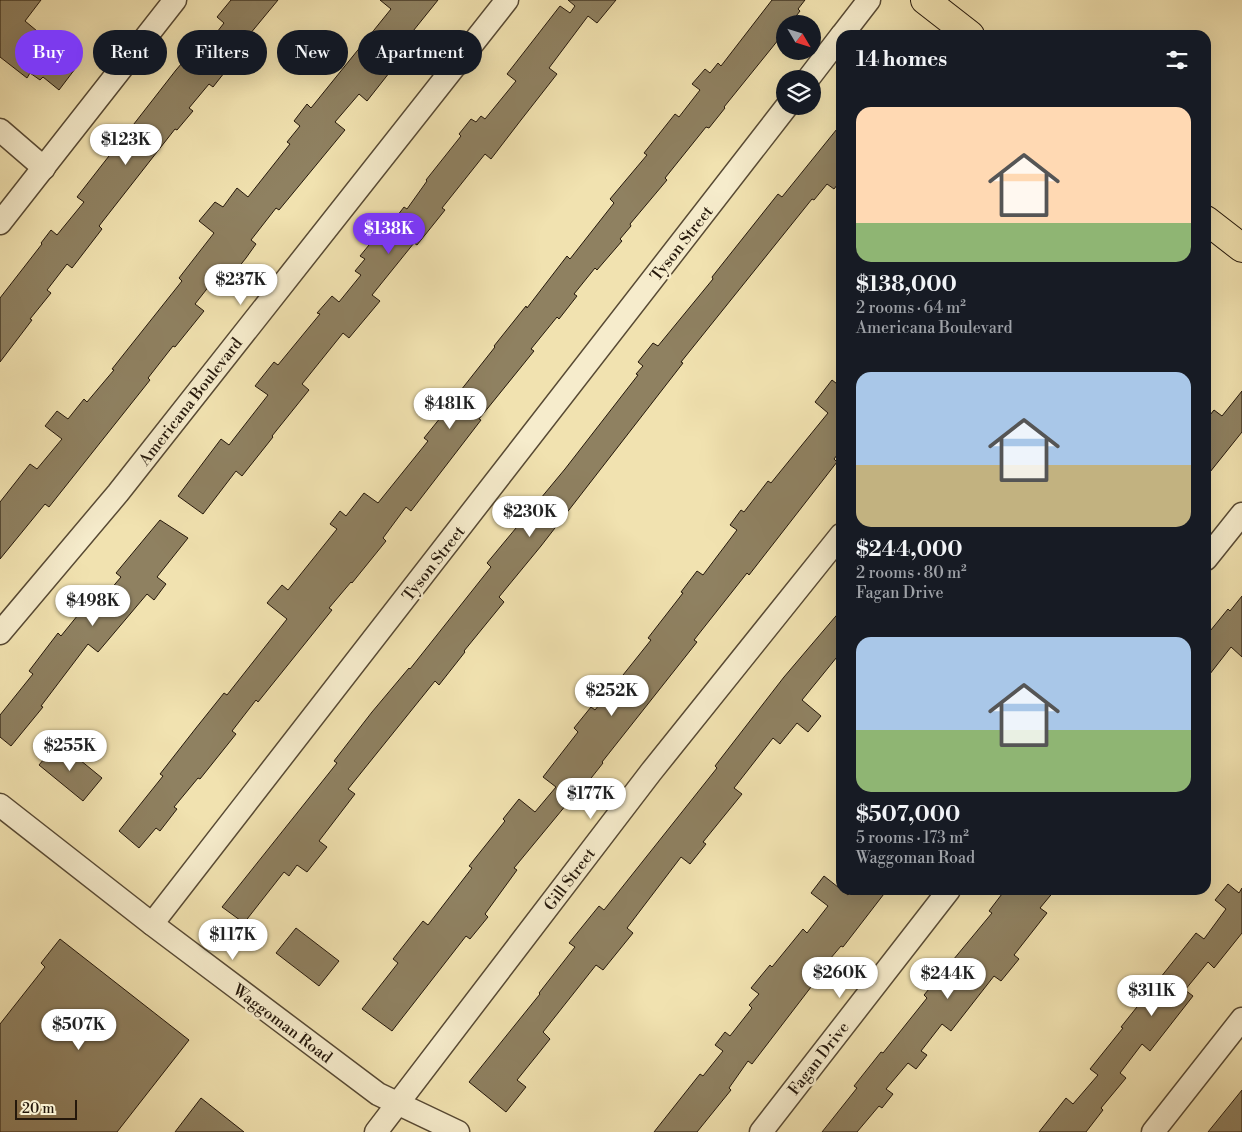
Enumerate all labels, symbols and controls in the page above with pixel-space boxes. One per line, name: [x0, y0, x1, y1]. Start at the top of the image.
north arrow: [776, 15, 821, 60]
map controls: [776, 15, 821, 115]
chip: Buy: [15, 30, 83, 75]
chip: Rent: [93, 30, 167, 75]
chip: Filters: [177, 30, 267, 75]
chip: New: [277, 30, 348, 75]
chip: Apartment: [358, 30, 482, 75]
icon: filters: [1163, 46, 1191, 74]
text: 14 homes: [856, 47, 947, 73]
button: layers: [776, 70, 821, 115]
pin: $123K: [91, 124, 161, 166]
text: $123K: [101, 130, 151, 150]
icon: home: [979, 140, 1069, 230]
street label: Tyson Street: [646, 202, 718, 285]
pin: $138K: [354, 212, 424, 255]
text: $138K: [364, 219, 414, 239]
pin: $237K: [206, 264, 276, 306]
text: $237K: [215, 270, 267, 290]
text: $138,000: [856, 272, 957, 298]
text: 2 rooms · 64 m²: [856, 298, 966, 318]
text: Americana Boulevard: [856, 318, 1013, 338]
street label: Americana Boulevard: [134, 334, 247, 470]
pin: $481K: [415, 388, 485, 430]
text: $481K: [425, 394, 475, 414]
icon: home: [979, 405, 1069, 495]
pin: $230K: [495, 496, 565, 538]
text: $230K: [503, 502, 557, 522]
street label: Tyson Street: [398, 522, 470, 605]
text: $244,000: [856, 537, 963, 563]
text: 2 rooms · 80 m²: [856, 563, 967, 583]
text: Fagan Drive: [856, 583, 944, 603]
pin: $498K: [58, 584, 128, 627]
text: $498K: [66, 591, 120, 611]
icon: home: [979, 670, 1069, 760]
pin: $252K: [577, 674, 647, 717]
text: $252K: [586, 681, 638, 701]
pin: $255K: [35, 730, 105, 772]
text: $255K: [44, 736, 96, 756]
pin: $177K: [556, 778, 626, 820]
text: $177K: [567, 784, 615, 804]
text: $507,000: [856, 802, 960, 828]
text: 5 rooms · 173 m²: [856, 828, 969, 848]
street label: Gill Street: [540, 844, 600, 915]
text: Waggoman Road: [856, 848, 975, 868]
pin: $117K: [198, 918, 268, 961]
text: $117K: [210, 925, 256, 945]
pin: $260K: [805, 956, 875, 999]
pin: $244K: [913, 958, 983, 1000]
text: $260K: [813, 963, 867, 983]
text: $244K: [921, 964, 975, 984]
pin: $311K: [1117, 974, 1187, 1017]
street label: Waggoman Road: [228, 979, 336, 1068]
text: $311K: [1128, 981, 1176, 1001]
pin: $507K: [44, 1008, 114, 1051]
text: $507K: [52, 1015, 106, 1035]
street label: Fagan Drive: [784, 1018, 854, 1099]
scale bar: [15, 1097, 78, 1120]
text: 20 m: [22, 1100, 54, 1118]

